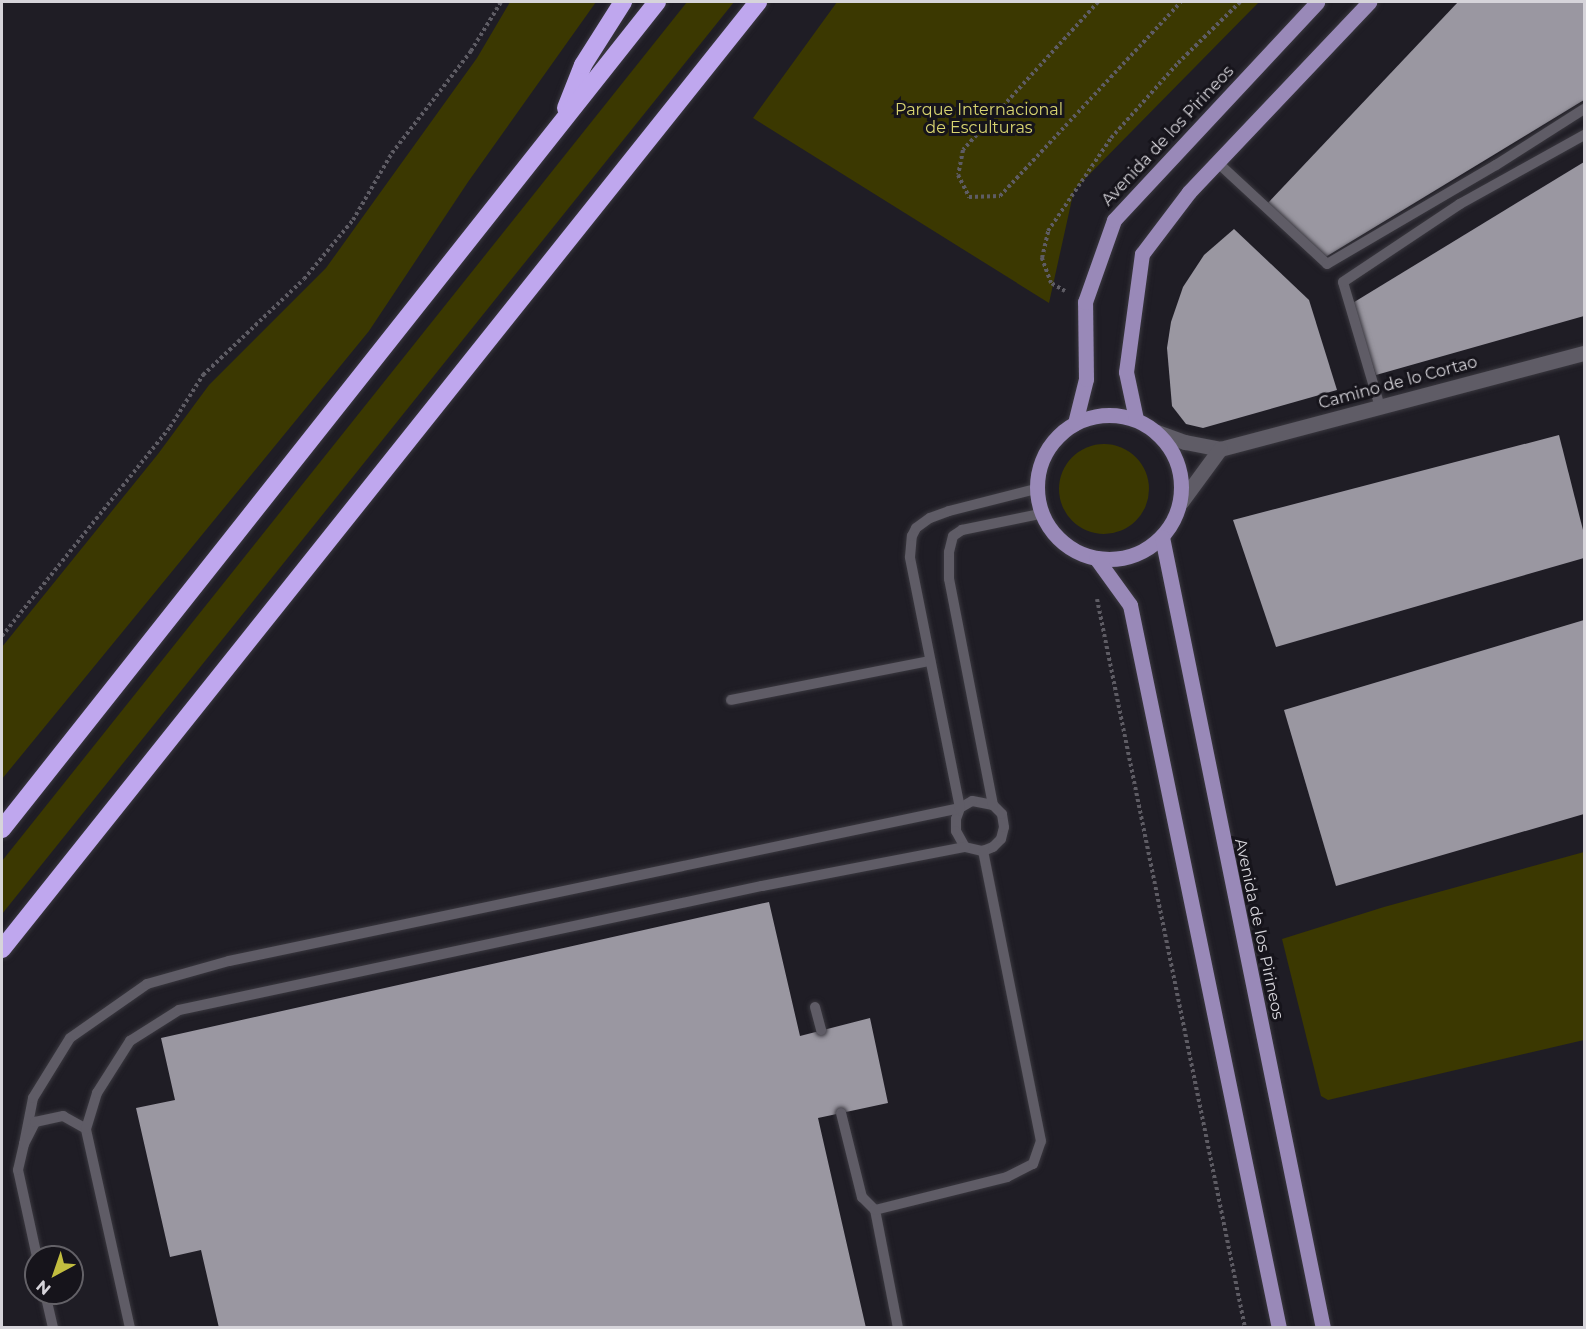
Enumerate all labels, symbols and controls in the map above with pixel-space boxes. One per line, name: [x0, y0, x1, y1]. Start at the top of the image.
street label: Avenida de los Pirineos: [1098, 62, 1238, 210]
park label: Parque Internacional de Esculturas: [895, 100, 1063, 138]
street label: Camino de lo Cortao: [1317, 353, 1479, 413]
street label: Avenida de los Pirineos: [1230, 837, 1288, 1021]
north arrow: [24, 1245, 84, 1305]
text: N: [32, 1276, 54, 1299]

